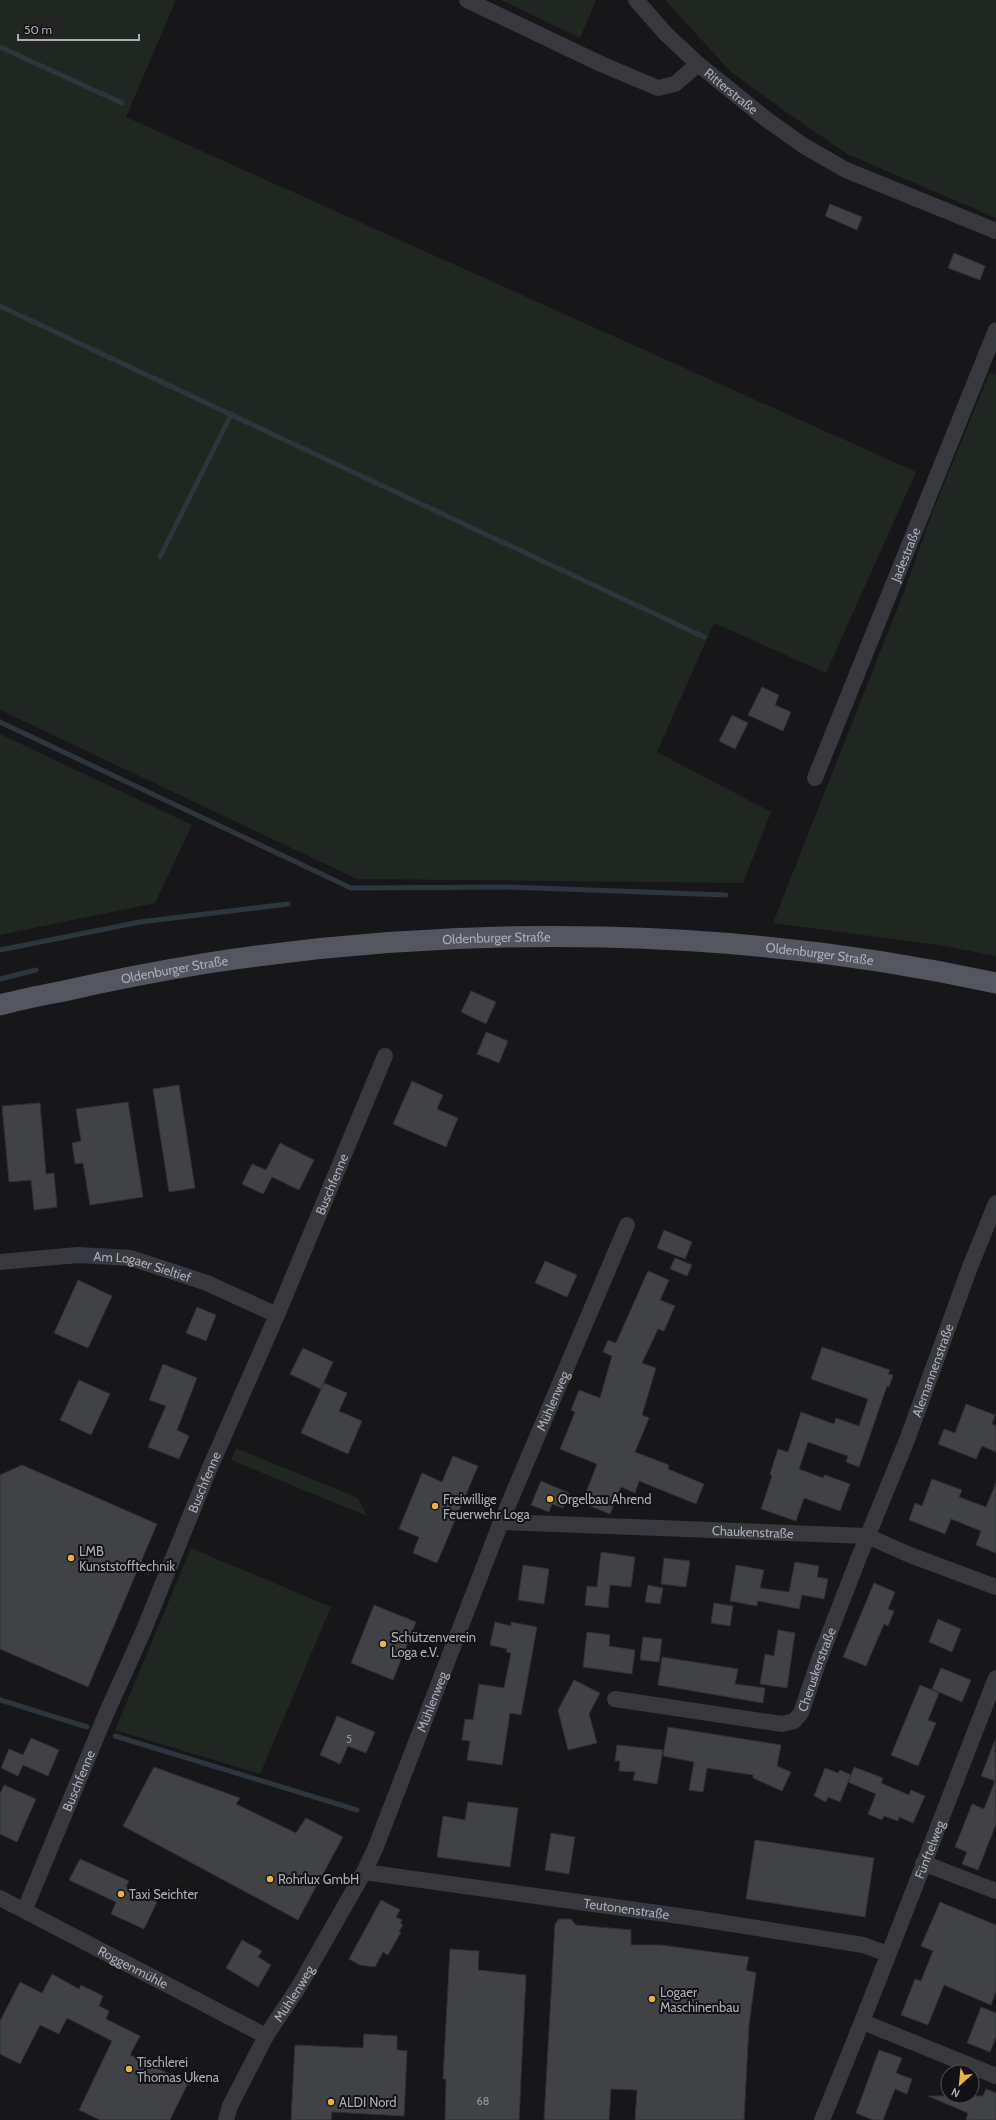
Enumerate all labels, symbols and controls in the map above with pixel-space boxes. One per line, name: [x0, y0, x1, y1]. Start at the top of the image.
scale bar: [18, 16, 139, 42]
text: 50 m: [24, 22, 52, 37]
street label: Ritterstraße: [701, 65, 762, 118]
street label: Jadestraße: [887, 525, 924, 585]
street label: Oldenburger Straße: [442, 928, 551, 947]
street label: Oldenburger Straße: [765, 939, 875, 968]
street label: Oldenburger Straße: [119, 952, 229, 987]
street label: Buschfenne: [312, 1151, 352, 1217]
street label: Am Logaer Sieltief: [93, 1248, 194, 1285]
street label: Alemannenstraße: [908, 1321, 957, 1419]
street label: Mühlenweg: [533, 1368, 572, 1433]
street label: Buschfenne: [184, 1449, 224, 1515]
place label: Freiwillige Feuerwehr Loga: [443, 1491, 531, 1522]
place label: Orgelbau Ahrend: [558, 1491, 651, 1507]
marker: Orgelbau Ahrend: [545, 1494, 555, 1504]
marker: Freiwillige Feuerwehr Loga: [430, 1501, 440, 1511]
street label: Chaukenstraße: [712, 1522, 794, 1541]
place label: LMB Kunststofftechnik: [79, 1543, 175, 1574]
marker: LMB Kunststofftechnik: [66, 1553, 76, 1563]
street label: Cheruskerstraße: [794, 1625, 839, 1714]
place label: Schützenverein Loga e.V.: [391, 1629, 476, 1660]
marker: Schützenverein Loga e.V.: [378, 1639, 388, 1649]
street label: Mühlenweg: [413, 1668, 451, 1734]
house number: 5: [346, 1732, 352, 1746]
street label: Buschfenne: [58, 1747, 98, 1814]
street label: Fünftelweg: [911, 1818, 948, 1881]
place label: Rohrlux GmbH: [278, 1871, 359, 1887]
marker: Rohrlux GmbH: [265, 1874, 275, 1884]
place label: Taxi Seichter: [129, 1886, 199, 1902]
marker: Taxi Seichter: [116, 1889, 126, 1899]
street label: Teutonenstraße: [583, 1895, 671, 1923]
street label: Roggenmühle: [95, 1942, 171, 1992]
street label: Mühlenweg: [270, 1962, 317, 2025]
place label: Logaer Maschinenbau: [660, 1984, 739, 2015]
marker: Logaer Maschinenbau: [647, 1994, 657, 2004]
place label: Tischlerei Thomas Ukena: [137, 2054, 220, 2085]
marker: Tischlerei Thomas Ukena: [124, 2064, 134, 2074]
north arrow: [940, 2064, 980, 2104]
text: N: [949, 2085, 962, 2101]
place label: ALDI Nord: [339, 2094, 397, 2110]
house number: 68: [477, 2094, 489, 2108]
marker: ALDI Nord: [326, 2097, 336, 2107]

